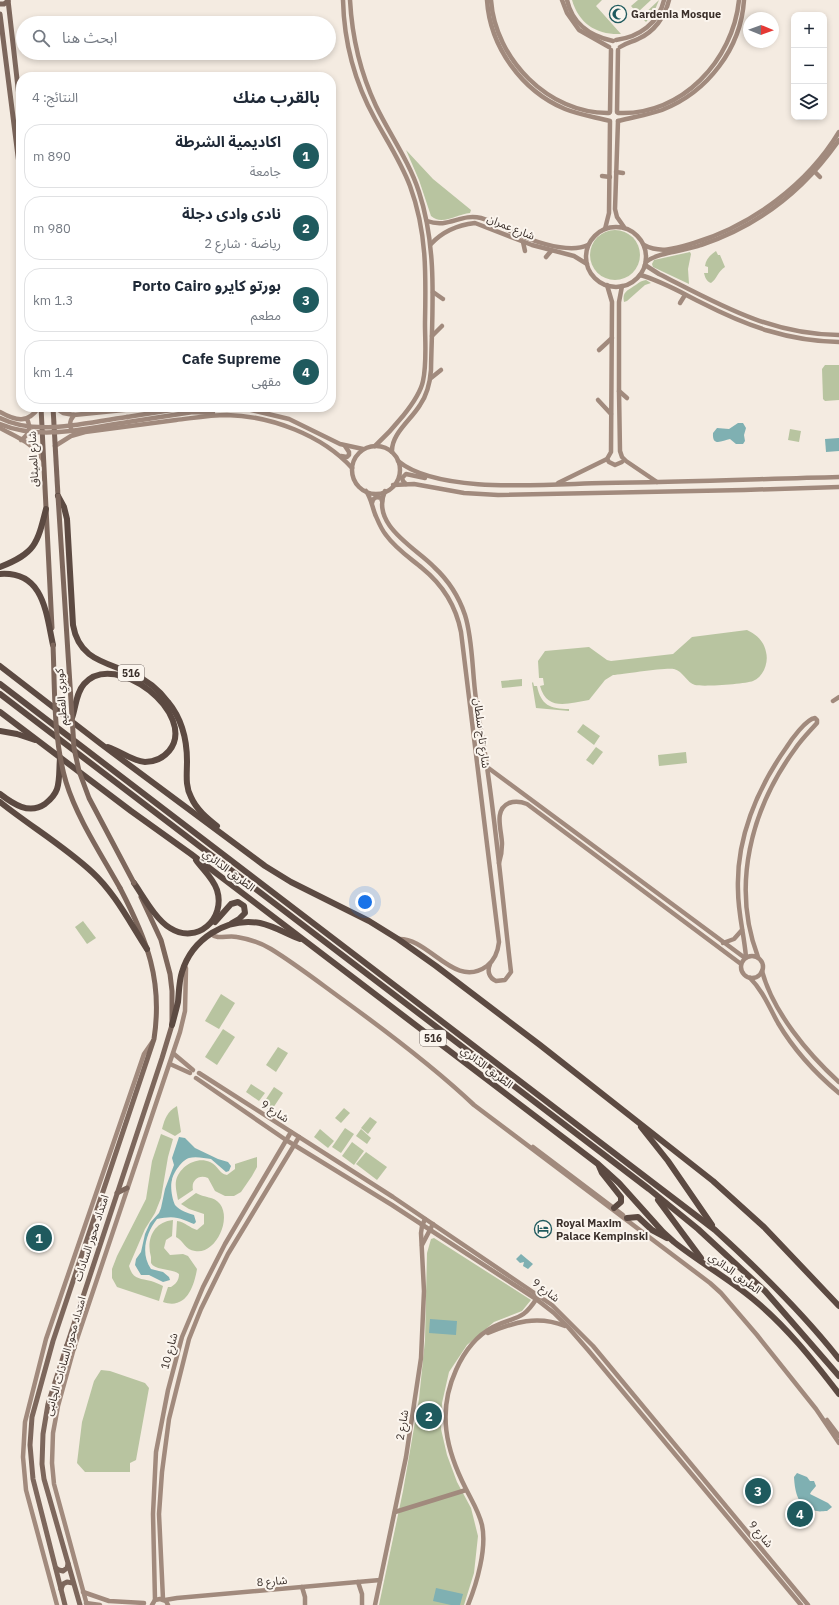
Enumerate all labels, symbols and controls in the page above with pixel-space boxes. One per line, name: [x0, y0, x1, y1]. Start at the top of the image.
mosque icon: Gardenia Mosque: [608, 4, 628, 24]
place label: Gardenia Mosque: [631, 7, 721, 21]
north arrow: [743, 12, 779, 48]
map controls: [791, 12, 827, 120]
button: +: [791, 12, 827, 48]
search box: [16, 16, 336, 60]
icon: search: [30, 27, 52, 49]
text: ابحث هنا: [62, 28, 117, 47]
button: −: [791, 48, 827, 84]
button: layers: [791, 84, 827, 120]
text: بالقرب منك: [233, 86, 320, 108]
text: النتائج: 4: [32, 89, 78, 106]
text: اكاديمية الشرطة: [175, 132, 281, 151]
text: 890 m: [33, 148, 71, 165]
text: 1: [302, 148, 310, 165]
text: جامعة: [250, 163, 281, 180]
text: نادى وادى دجلة: [182, 204, 281, 223]
street label: شارع عمران: [485, 211, 537, 244]
text: 980 m: [33, 220, 71, 237]
text: 2: [302, 220, 310, 237]
text: رياضة · شارع 2: [204, 235, 281, 252]
text: بورتو كايرو Porto Cairo: [132, 276, 281, 295]
text: 1.3 km: [33, 292, 73, 309]
text: 3: [302, 292, 310, 309]
text: مطعم: [251, 307, 281, 324]
text: Cafe Supreme: [182, 349, 281, 368]
text: 1.4 km: [33, 364, 73, 381]
text: 4: [302, 364, 310, 381]
text: مقهى: [252, 373, 281, 390]
street label: شارع الميثاق: [25, 430, 42, 487]
road number: 516: [118, 665, 144, 681]
street label: كوبري الفطيم: [52, 667, 73, 726]
street label: شارع تاج سلطان: [470, 697, 493, 769]
street label: الطريق الدائري: [199, 846, 258, 896]
your location: [355, 892, 375, 912]
road number: 516: [420, 1030, 446, 1046]
street label: الطريق الدائري: [457, 1043, 516, 1093]
street label: شارع 9: [258, 1097, 292, 1126]
street label: امتداد محور السادات: [70, 1193, 112, 1283]
place label: Royal Maxim Palace Kempinski: [556, 1216, 648, 1243]
hotel icon: Royal Maxim Palace Kempinski: [533, 1219, 553, 1239]
pin: 1: [26, 1223, 52, 1253]
street label: الطريق الدائري: [704, 1249, 764, 1299]
street label: شارع 9: [529, 1275, 563, 1306]
street label: امتداد محور السادات الجانبى: [41, 1295, 89, 1417]
street label: شارع 10: [157, 1331, 182, 1371]
pin: 2: [416, 1401, 442, 1431]
street label: شارع 2: [393, 1408, 412, 1441]
pin: 3: [745, 1476, 771, 1506]
pin: 4: [787, 1499, 813, 1529]
street label: شارع 9: [745, 1518, 776, 1551]
street label: شارع 8: [256, 1573, 288, 1590]

